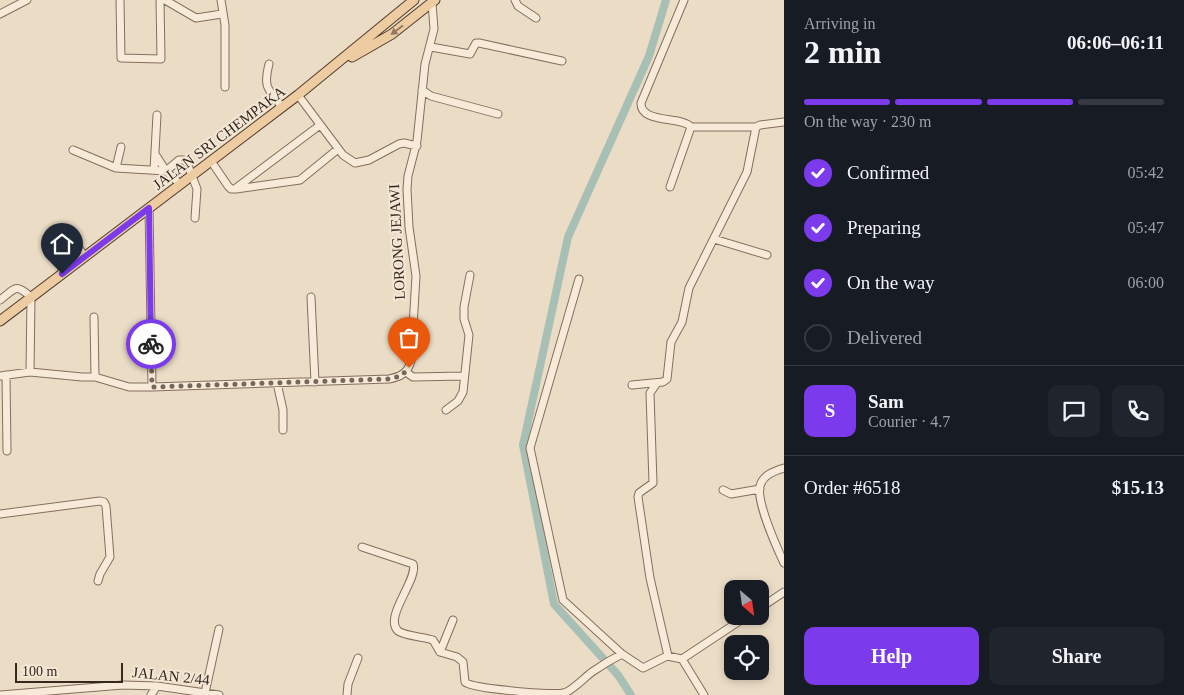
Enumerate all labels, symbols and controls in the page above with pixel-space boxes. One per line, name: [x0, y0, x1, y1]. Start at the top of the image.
text: Arriving in: [804, 15, 876, 32]
one-way arrow: [390, 25, 404, 35]
text: 06:06–06:11: [1067, 32, 1164, 53]
text: 2 min: [804, 34, 881, 70]
street label: JALAN SRI CHEMPAKA: [150, 83, 288, 193]
text: On the way · 230 m: [804, 113, 932, 130]
icon: check: [804, 159, 832, 187]
text: Confirmed: [847, 162, 929, 183]
text: 05:42: [1128, 164, 1164, 181]
street label: LORONG JEJAWI: [386, 184, 408, 300]
icon: check: [804, 214, 832, 242]
text: Preparing: [847, 217, 921, 238]
text: 05:47: [1128, 219, 1164, 236]
pin: [41, 223, 83, 274]
icon: home: [48, 230, 76, 258]
icon: check: [804, 269, 832, 297]
text: On the way: [847, 272, 935, 293]
text: 06:00: [1128, 274, 1164, 291]
pin: [388, 317, 430, 368]
courier: [126, 319, 176, 369]
icon: bag: [395, 324, 423, 352]
text: Delivered: [847, 327, 922, 348]
icon: bike: [137, 330, 165, 358]
button: chat: [1048, 385, 1100, 437]
button: phone: [1112, 385, 1164, 437]
text: Sam: [868, 391, 904, 412]
text: S: [825, 400, 835, 421]
text: Courier · 4.7: [868, 413, 950, 430]
text: Order #6518: [804, 477, 901, 498]
text: $15.13: [1112, 477, 1164, 498]
north arrow: [724, 580, 769, 625]
map controls: [724, 580, 769, 680]
button: Help: [804, 627, 979, 685]
button: Share: [989, 627, 1164, 685]
button: locate: [724, 635, 769, 680]
scale bar: [15, 660, 122, 683]
text: 100 m: [22, 664, 57, 679]
street label: JALAN 2/44: [131, 664, 211, 688]

